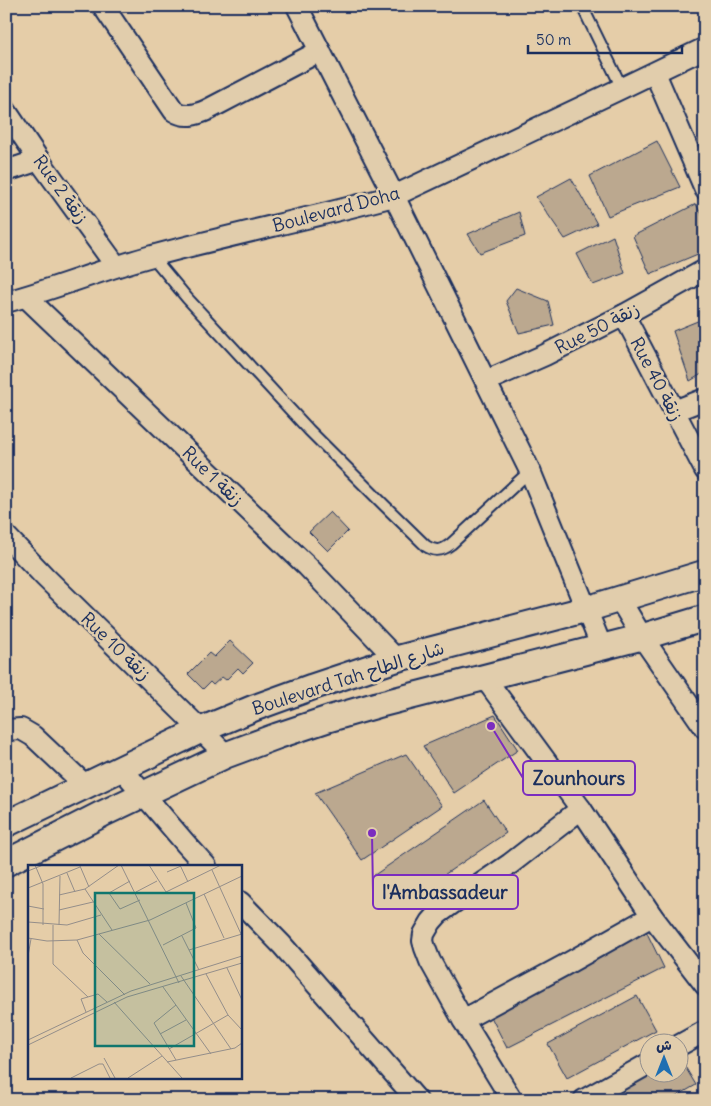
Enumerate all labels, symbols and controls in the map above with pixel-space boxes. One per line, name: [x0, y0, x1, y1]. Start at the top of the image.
scale bar: [528, 22, 682, 54]
text: 50 m: [536, 30, 571, 49]
street label: Rue 2 زنقة: [28, 150, 94, 228]
street label: Boulevard Doha: [270, 181, 402, 237]
street label: Rue 50 زنقة: [551, 297, 643, 359]
street label: Rue 40 زنقة: [625, 333, 689, 425]
street label: Rue 1 زنقة: [177, 441, 249, 511]
street label: Rue 10 زنقة: [76, 607, 156, 685]
street label: Boulevard Tah شارع الطاح: [249, 636, 447, 721]
callout: Zounhours: [523, 761, 635, 795]
text: Zounhours: [533, 766, 625, 790]
inset map: [28, 865, 241, 1078]
callout: l'Ambassadeur: [373, 875, 518, 909]
text: l'Ambassadeur: [382, 880, 508, 904]
north arrow: [638, 1034, 688, 1084]
text: ش: [656, 1036, 672, 1054]

